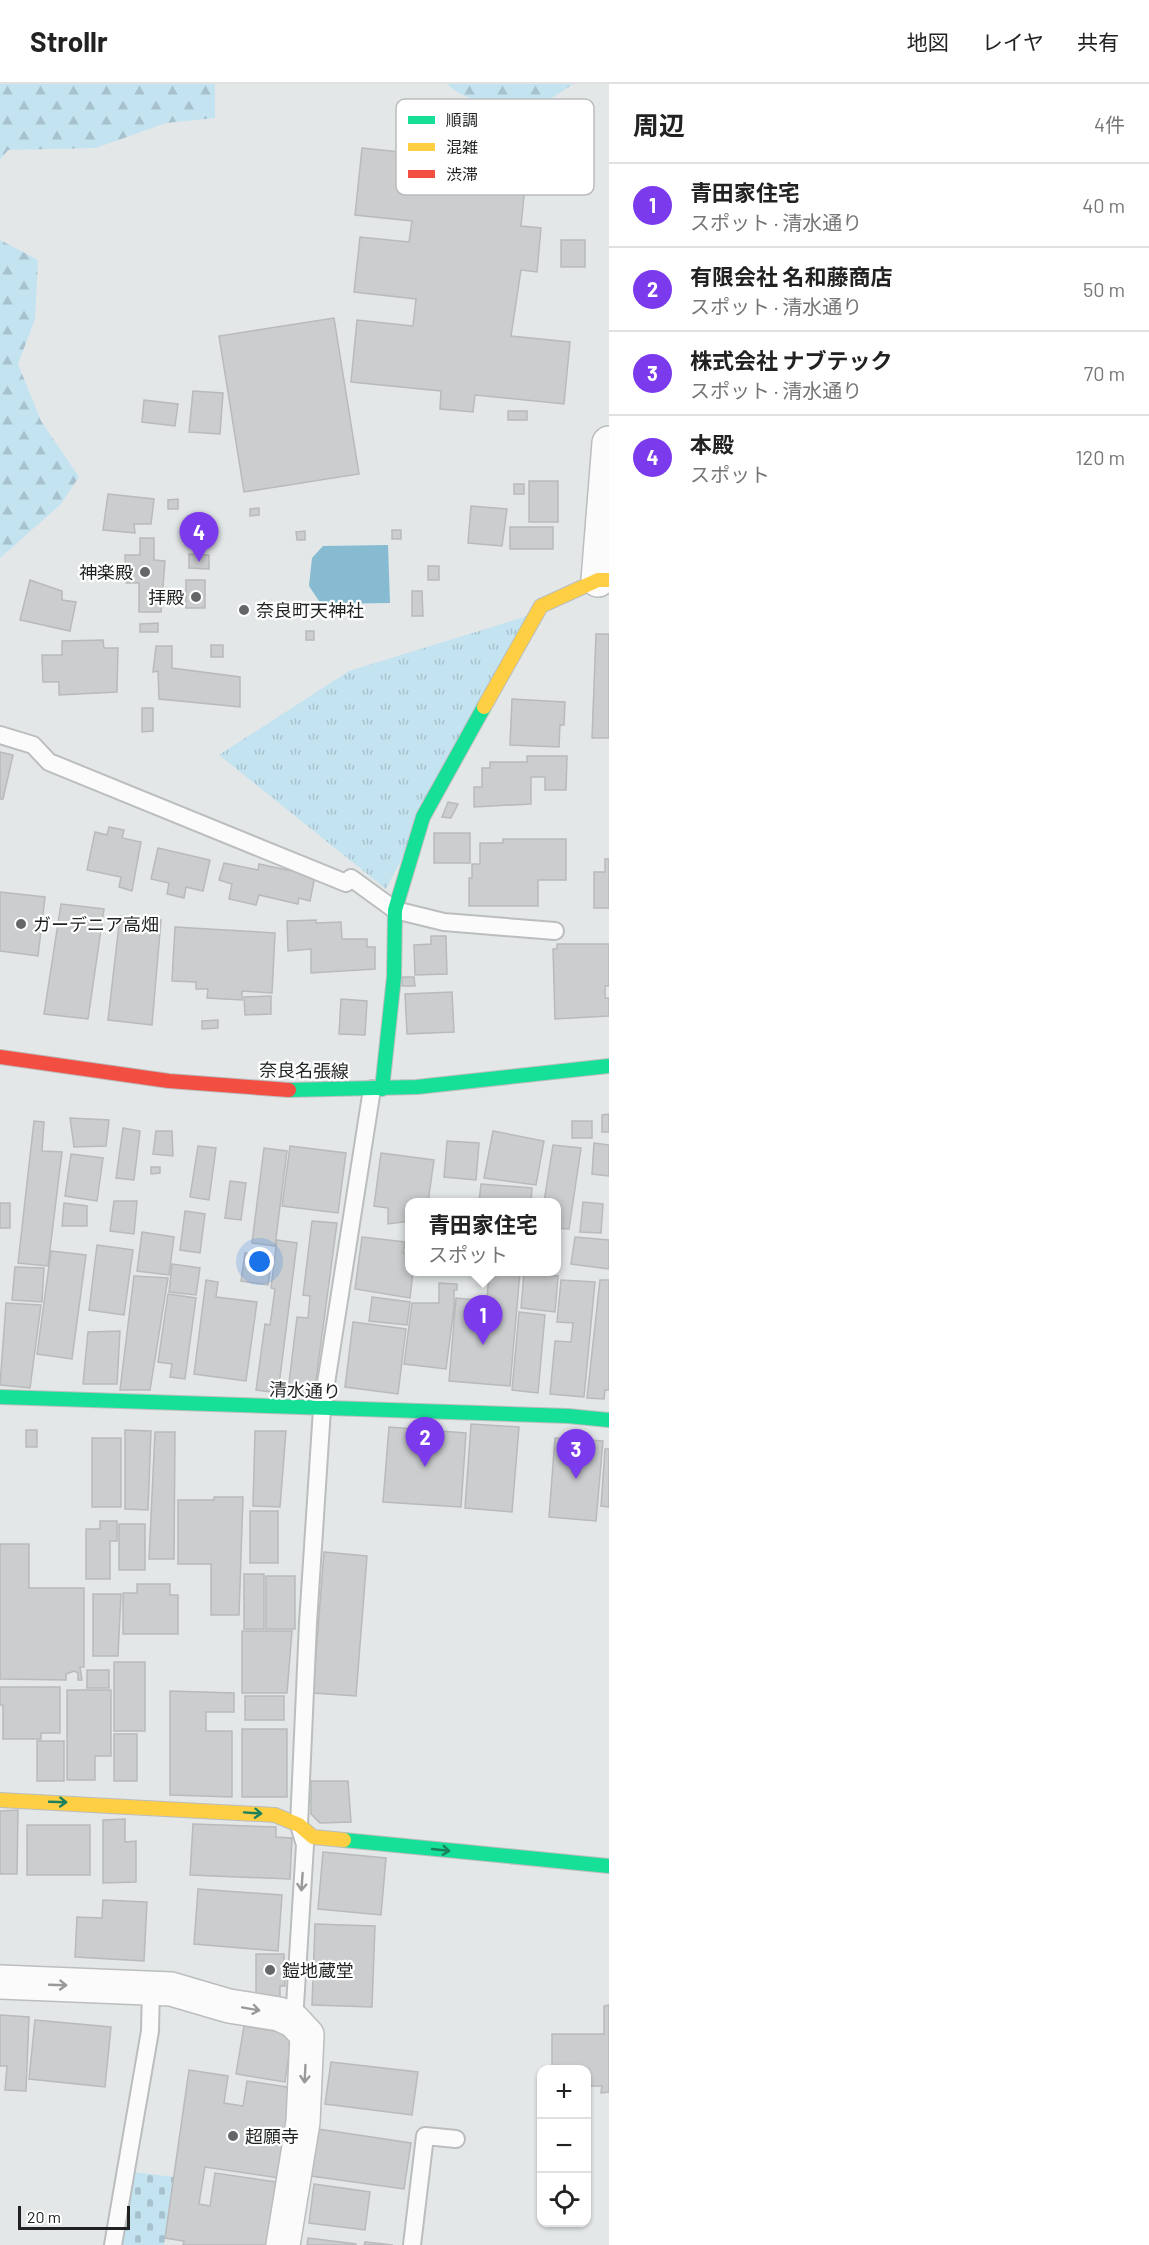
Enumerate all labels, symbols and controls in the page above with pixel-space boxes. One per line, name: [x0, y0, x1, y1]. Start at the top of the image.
text: Strollr: [30, 24, 108, 58]
text: 地図: [907, 29, 949, 54]
text: レイヤ: [982, 29, 1044, 54]
text: 共有: [1077, 29, 1119, 54]
legend: [396, 99, 594, 195]
text: 周辺: [633, 109, 685, 140]
text: 順調: [446, 110, 478, 129]
text: 4件: [1094, 112, 1125, 136]
text: 混雑: [446, 137, 478, 156]
text: 渋滞: [446, 164, 478, 183]
text: 青田家住宅: [690, 179, 800, 205]
text: 1: [649, 193, 656, 217]
text: 40 m: [1082, 193, 1125, 217]
text: スポット · 清水通り: [690, 210, 862, 234]
text: 有限会社 名和藤商店: [690, 263, 892, 289]
text: 2: [647, 277, 658, 301]
text: 50 m: [1083, 277, 1125, 301]
text: スポット · 清水通り: [690, 294, 862, 318]
text: 株式会社 ナブテック: [690, 347, 892, 373]
text: 3: [647, 361, 658, 385]
text: 70 m: [1084, 361, 1125, 385]
text: スポット · 清水通り: [690, 378, 862, 402]
text: 本殿: [690, 431, 734, 457]
text: 4: [646, 445, 659, 469]
text: 120 m: [1075, 445, 1125, 469]
text: スポット: [690, 462, 770, 486]
pin: 4: [180, 512, 218, 562]
place label: 神楽殿: [79, 561, 133, 583]
marker: 神楽殿: [138, 565, 152, 579]
place label: 拝殿: [148, 586, 184, 608]
marker: 拝殿: [189, 590, 203, 604]
place label: 奈良町天神社: [256, 599, 364, 621]
marker: 奈良町天神社: [237, 603, 251, 617]
place label: ガーデニア高畑: [33, 913, 159, 935]
marker: ガーデニア高畑: [14, 917, 28, 931]
street label: 奈良名張線: [259, 1058, 349, 1082]
popup: [405, 1198, 561, 1276]
text: 青田家住宅: [428, 1211, 538, 1237]
text: スポット: [428, 1242, 508, 1266]
your location: [245, 1247, 274, 1276]
pin: 1: [464, 1296, 502, 1345]
street label: 清水通り: [269, 1378, 341, 1402]
pin: 2: [406, 1418, 444, 1467]
pin: 3: [556, 1430, 596, 1479]
one-way arrow: [48, 1797, 68, 1808]
one-way arrow: [243, 1808, 263, 1819]
one-way arrow: [430, 1845, 450, 1856]
one-way arrow: [297, 1872, 308, 1892]
place label: 鎧地蔵堂: [282, 1959, 354, 1981]
marker: 鎧地蔵堂: [263, 1963, 277, 1977]
one-way arrow: [48, 1979, 68, 1990]
one-way arrow: [240, 2004, 260, 2015]
one-way arrow: [300, 2064, 311, 2084]
map controls: [537, 2065, 591, 2227]
button: +: [537, 2065, 591, 2119]
button: −: [537, 2119, 591, 2173]
place label: 超願寺: [245, 2125, 299, 2147]
marker: 超願寺: [226, 2129, 240, 2143]
button: locate: [537, 2173, 591, 2227]
scale bar: [18, 2203, 130, 2230]
text: 20 m: [27, 2207, 61, 2226]

